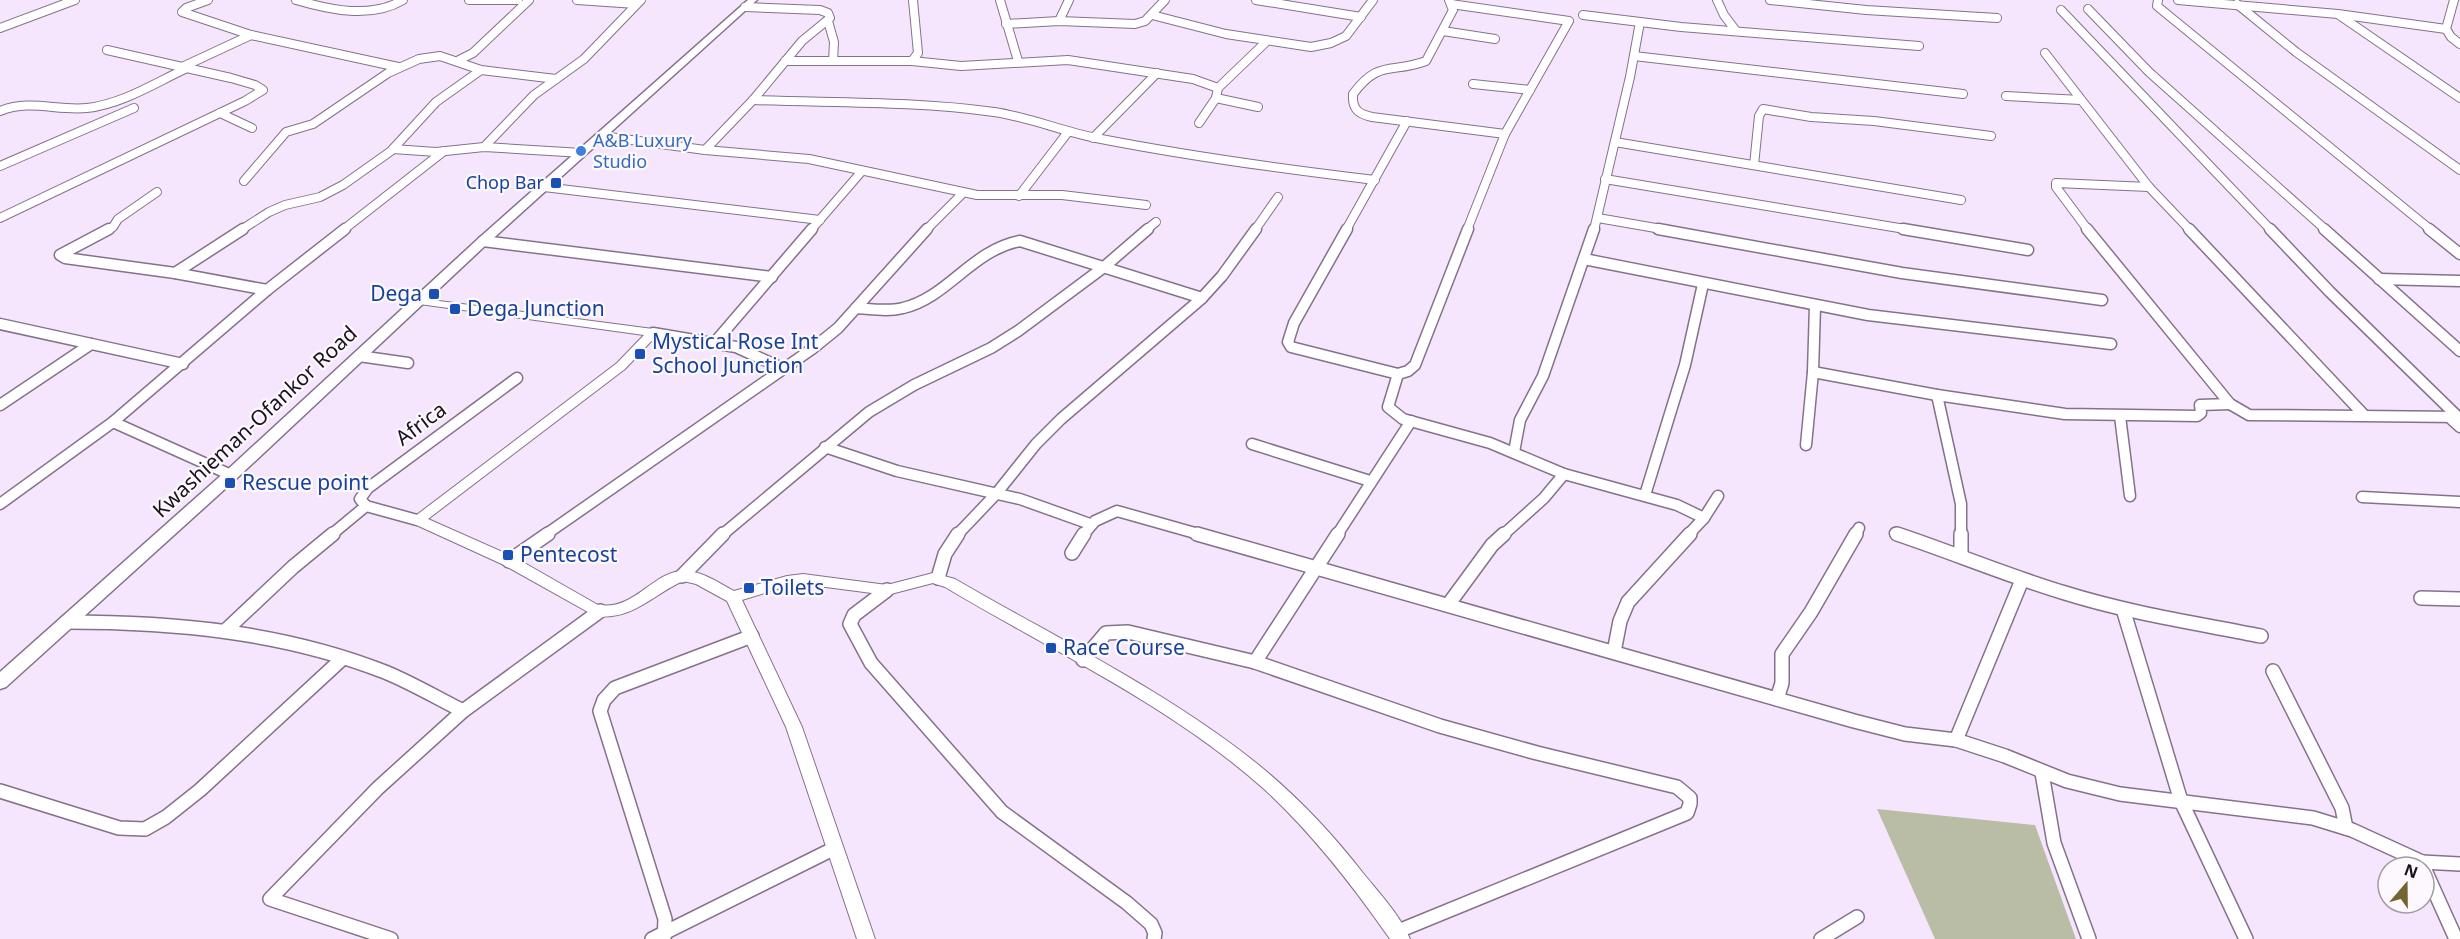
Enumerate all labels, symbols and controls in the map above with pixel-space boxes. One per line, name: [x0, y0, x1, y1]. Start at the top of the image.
place label: A&B Luxury Studio: [593, 128, 693, 173]
marker: A&B Luxury Studio: [574, 144, 588, 158]
place label: Chop Bar: [466, 170, 545, 194]
marker: Chop Bar: [549, 176, 563, 190]
place label: Dega: [370, 279, 422, 307]
marker: Dega: [427, 287, 441, 301]
place label: Dega Junction: [467, 294, 605, 322]
marker: Dega Junction: [448, 302, 462, 316]
street label: Kwashieman-Ofankor Road: [146, 319, 362, 523]
place label: Mystical Rose Int School Junction: [652, 327, 819, 379]
marker: Mystical Rose Int School Junction: [633, 347, 647, 361]
street label: Africa: [389, 395, 451, 451]
place label: Rescue point: [242, 468, 369, 496]
marker: Rescue point: [223, 476, 237, 490]
place label: Pentecost: [520, 540, 618, 568]
marker: Pentecost: [501, 548, 515, 562]
place label: Toilets: [761, 573, 824, 601]
marker: Toilets: [742, 581, 756, 595]
place label: Race Course: [1063, 633, 1185, 661]
marker: Race Course: [1044, 641, 1058, 655]
north arrow: [2376, 855, 2436, 915]
text: N: [2401, 858, 2421, 883]

